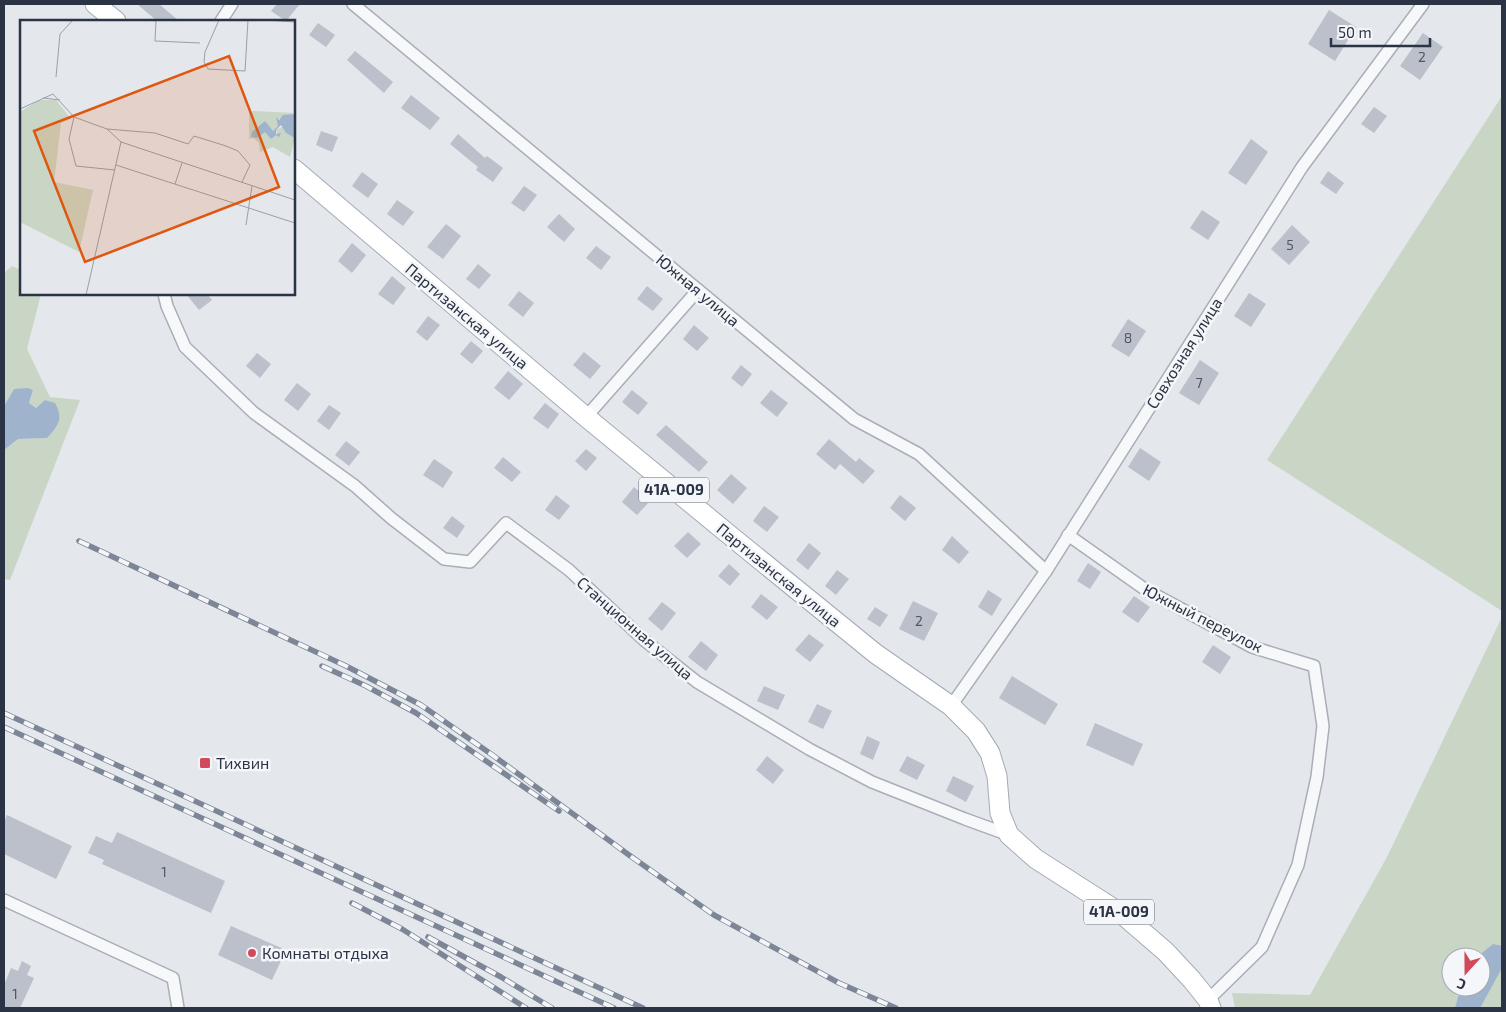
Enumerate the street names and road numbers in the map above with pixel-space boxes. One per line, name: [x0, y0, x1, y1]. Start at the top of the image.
street label: Южная улица: [652, 249, 744, 331]
street label: Партизанская улица: [401, 259, 533, 373]
street label: Совхозная улица: [1142, 294, 1226, 412]
road number: 41А-009: [639, 478, 709, 502]
street label: Партизанская улица: [713, 519, 845, 631]
street label: Станционная улица: [573, 572, 697, 684]
street label: Южный переулок: [1140, 579, 1267, 657]
road number: 41А-009: [1084, 900, 1154, 924]

